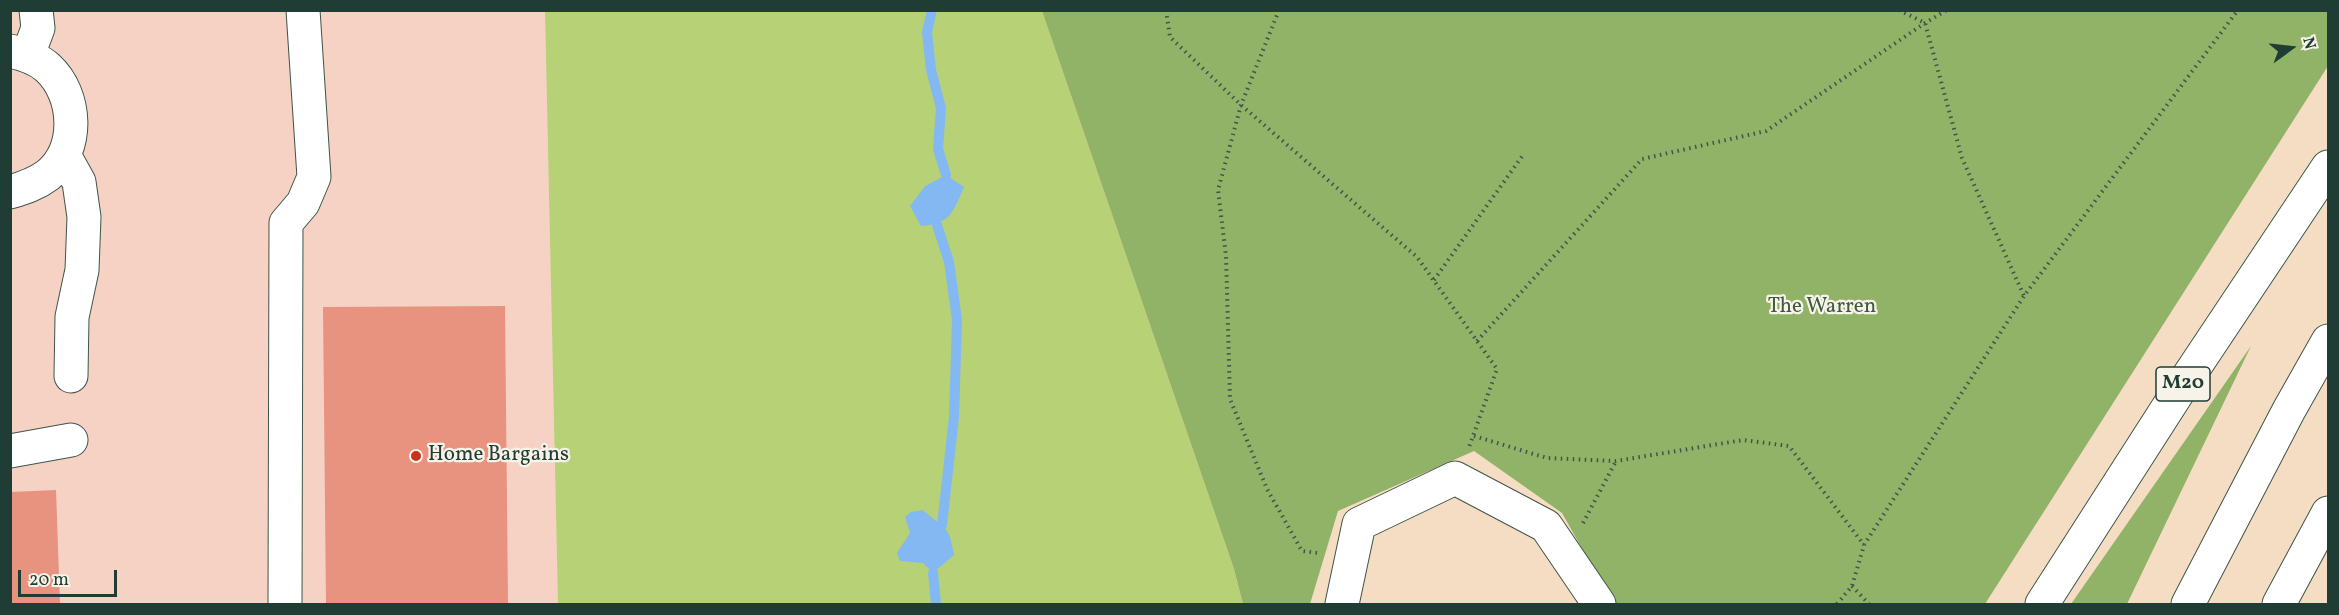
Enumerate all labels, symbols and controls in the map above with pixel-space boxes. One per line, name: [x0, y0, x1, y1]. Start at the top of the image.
north arrow: [2261, 18, 2321, 78]
text: N: [2296, 35, 2321, 52]
park label: The Warren: [1768, 295, 1876, 321]
road number: M20: [2156, 367, 2210, 401]
place label: Home Bargains: [428, 443, 569, 469]
marker: Home Bargains: [409, 449, 423, 463]
scale bar: [21, 558, 120, 596]
text: 20 m: [29, 568, 69, 593]

